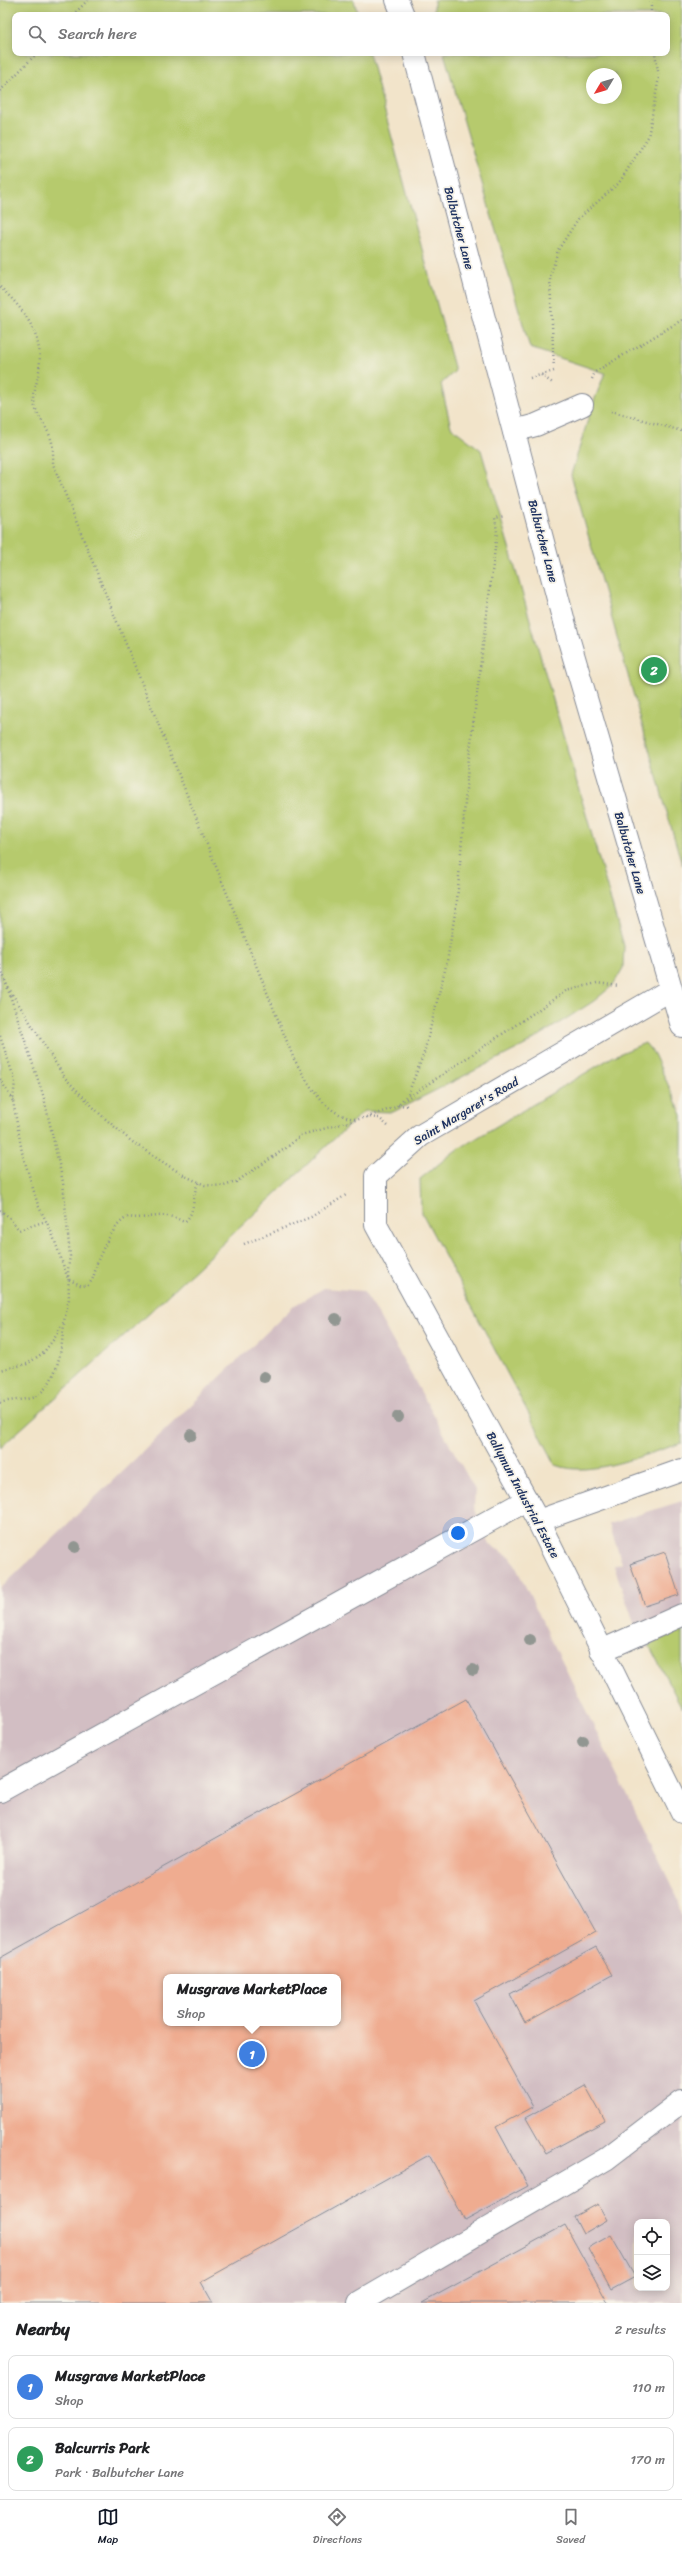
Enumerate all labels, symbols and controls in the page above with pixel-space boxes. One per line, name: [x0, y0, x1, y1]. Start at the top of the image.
search box: [12, 12, 670, 56]
text: Search here: [58, 21, 137, 47]
icon: search: [26, 23, 48, 45]
north arrow: [586, 68, 622, 104]
street label: Balbutcher Lane: [437, 184, 481, 272]
street label: Balbutcher Lane: [521, 497, 565, 585]
pin: 2: [641, 655, 667, 685]
street label: Balbutcher Lane: [608, 809, 652, 897]
street label: Saint Margaret's Road: [409, 1070, 524, 1151]
street label: Ballymun Industrial Estate: [480, 1427, 566, 1563]
your location: [448, 1523, 468, 1543]
popup: [163, 1974, 341, 2026]
text: Musgrave MarketPlace: [177, 1976, 327, 2002]
text: Shop: [177, 2002, 205, 2025]
pin: 1: [239, 2039, 265, 2069]
map controls: [634, 2219, 670, 2291]
button: locate: [634, 2219, 670, 2255]
button: layers: [634, 2255, 670, 2291]
text: Nearby: [16, 2314, 70, 2344]
text: 2 results: [615, 2318, 666, 2341]
text: Musgrave MarketPlace: [55, 2363, 206, 2389]
text: 1: [27, 2376, 33, 2399]
text: 110 m: [632, 2376, 665, 2399]
text: Shop: [55, 2389, 83, 2412]
text: Balcurris Park: [55, 2435, 150, 2461]
text: 2: [26, 2448, 34, 2471]
text: 170 m: [630, 2448, 665, 2471]
text: Park · Balbutcher Lane: [55, 2461, 184, 2484]
tab: Map: [97, 2506, 119, 2549]
tab: Directions: [313, 2506, 362, 2549]
tab: Saved: [556, 2506, 585, 2549]

